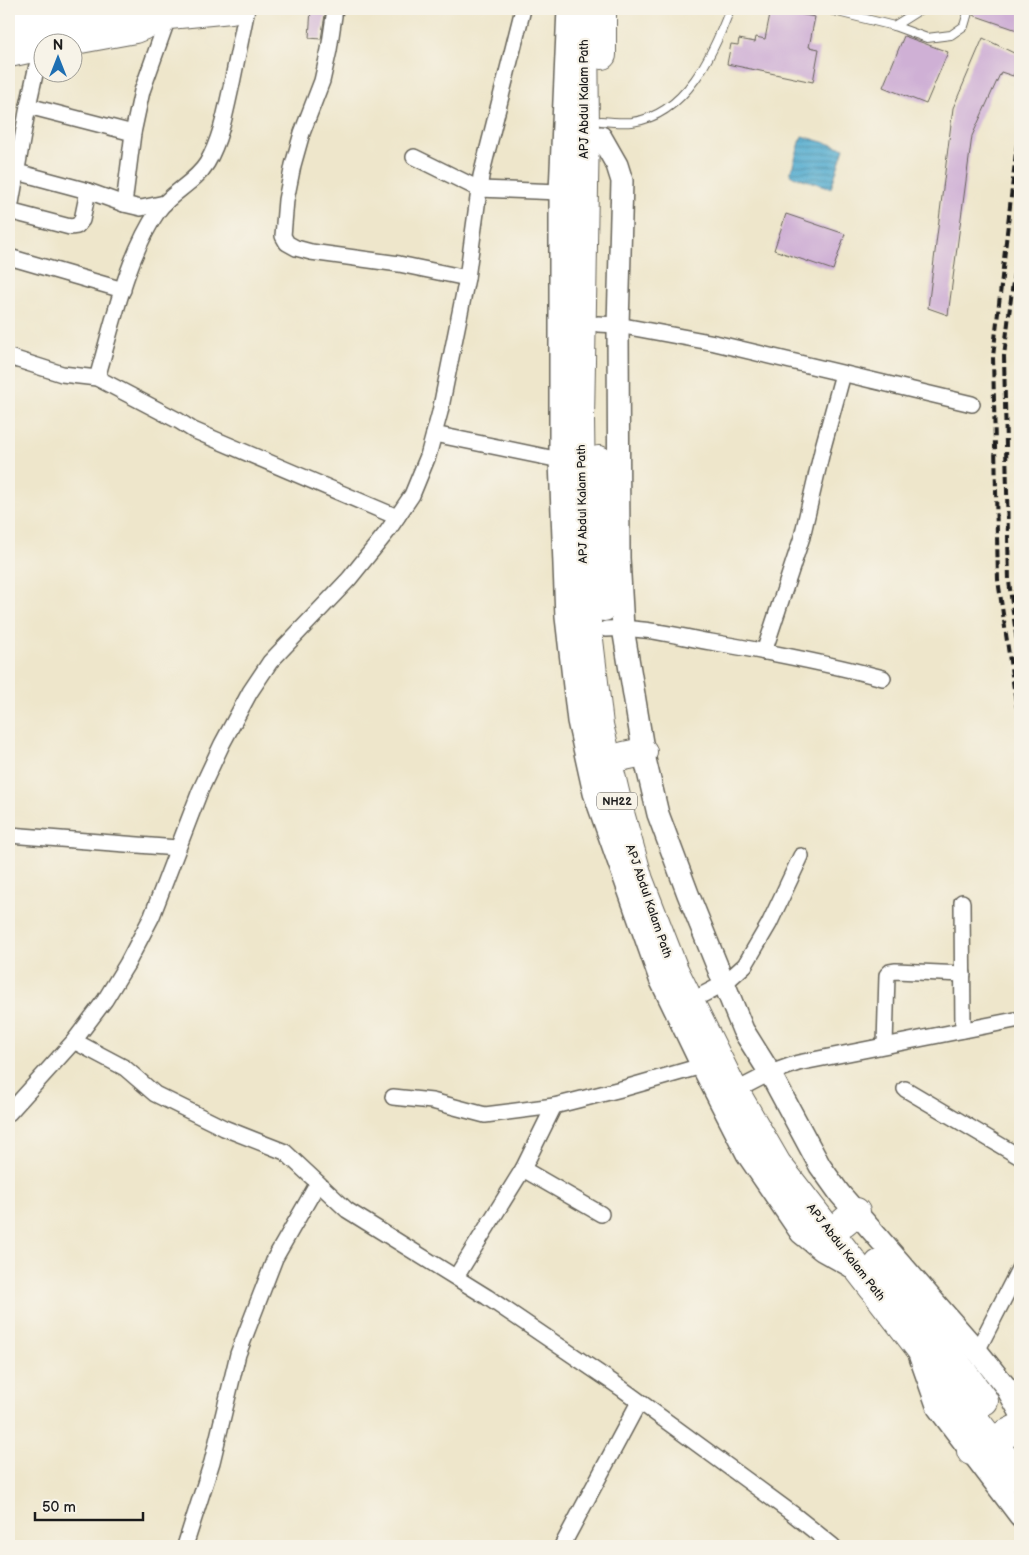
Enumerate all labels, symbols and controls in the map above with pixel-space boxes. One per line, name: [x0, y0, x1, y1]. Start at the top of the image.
north arrow: [32, 32, 82, 82]
text: N: [53, 37, 63, 54]
street label: APJ Abdul Kalam Path: [577, 39, 592, 159]
street label: APJ Abdul Kalam Path: [574, 444, 591, 564]
road number: NH22: [597, 792, 637, 809]
street label: APJ Abdul Kalam Path: [622, 842, 675, 960]
street label: APJ Abdul Kalam Path: [803, 1201, 888, 1304]
scale bar: [35, 1490, 142, 1522]
text: 50 m: [42, 1498, 76, 1517]

